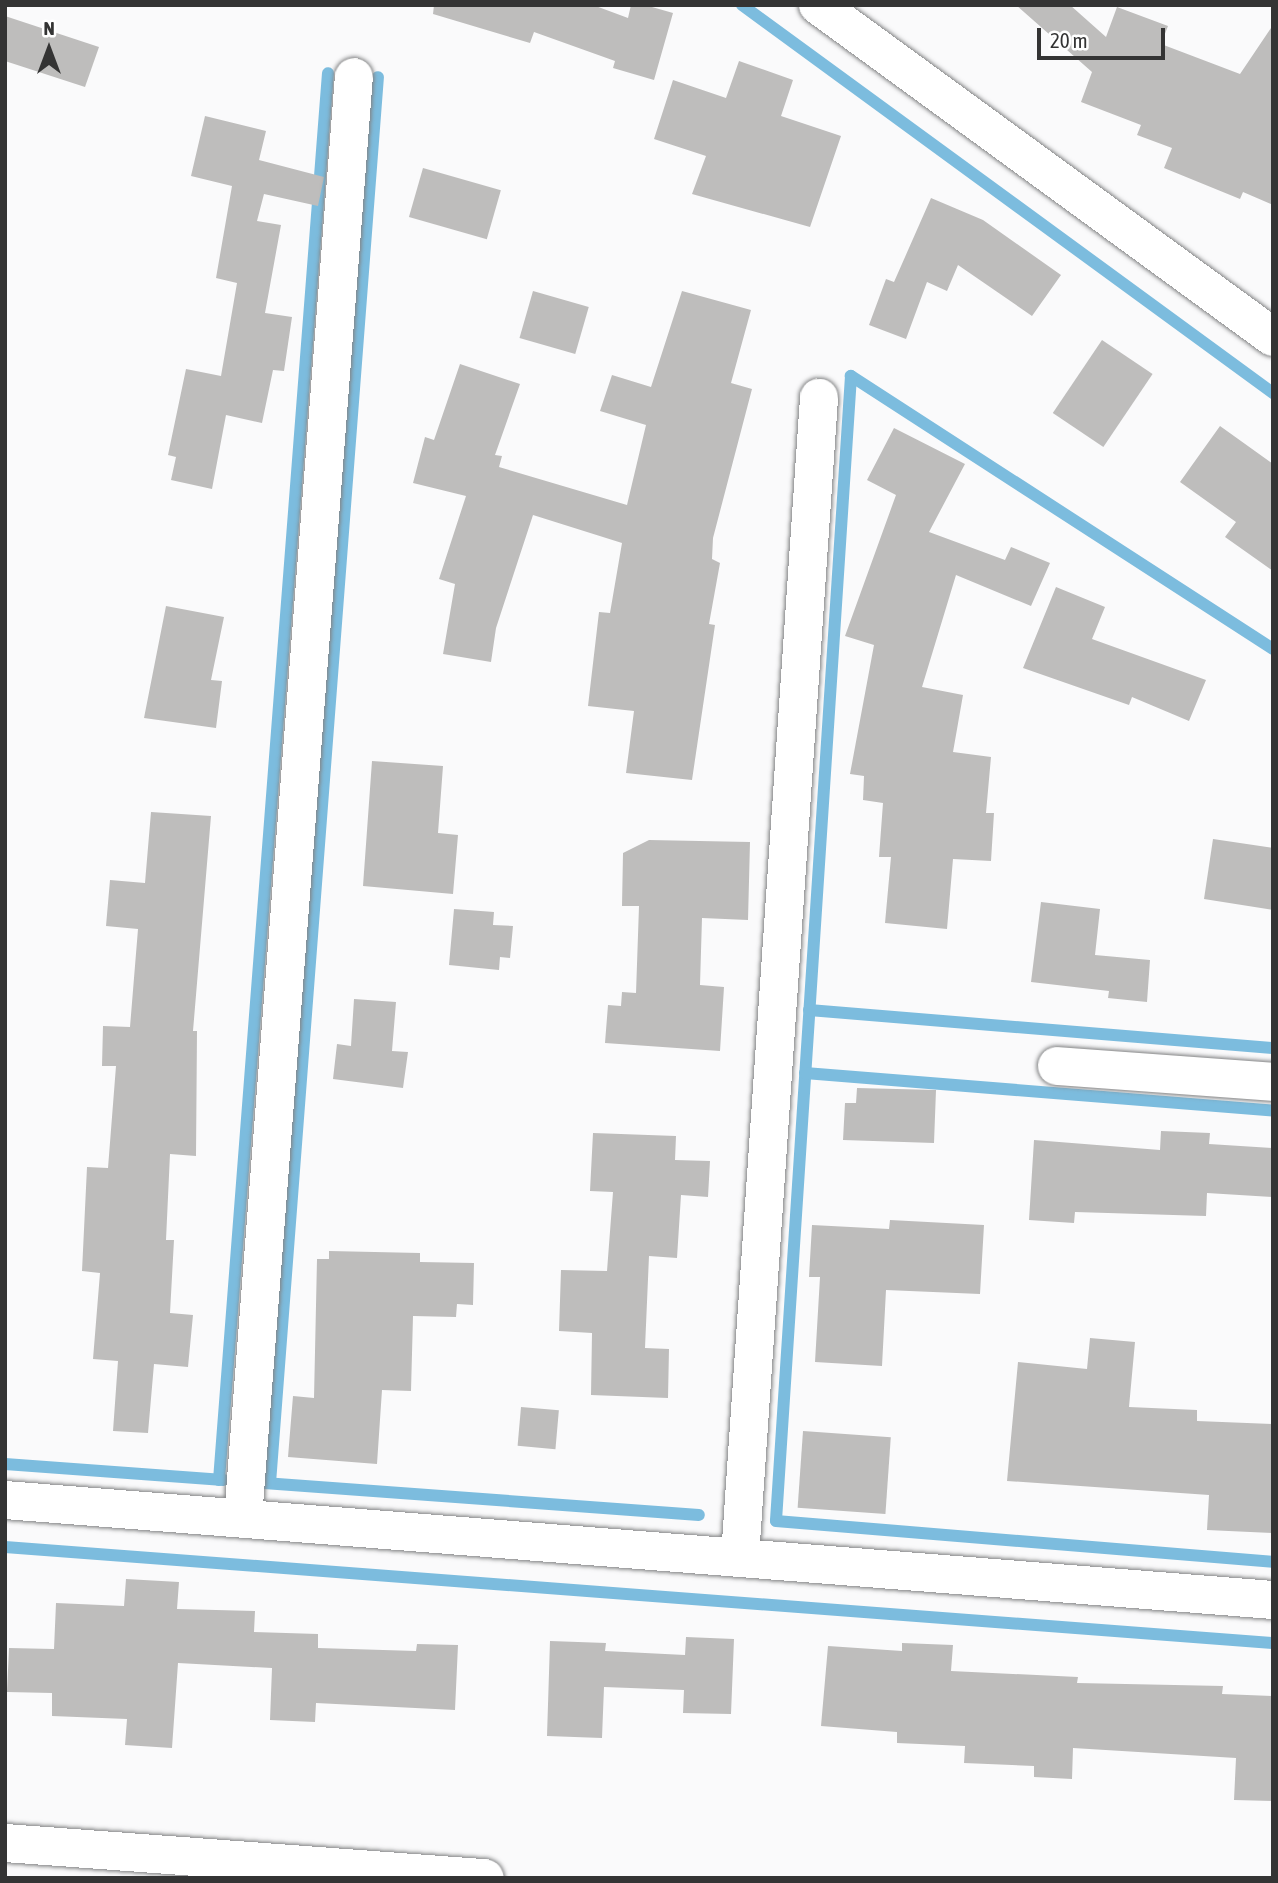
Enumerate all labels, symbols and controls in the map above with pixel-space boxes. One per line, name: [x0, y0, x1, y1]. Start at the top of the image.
north arrow: [14, 14, 84, 84]
scale bar: [1040, 14, 1168, 58]
text: N: [43, 17, 55, 39]
text: 20 m: [1050, 28, 1088, 52]

